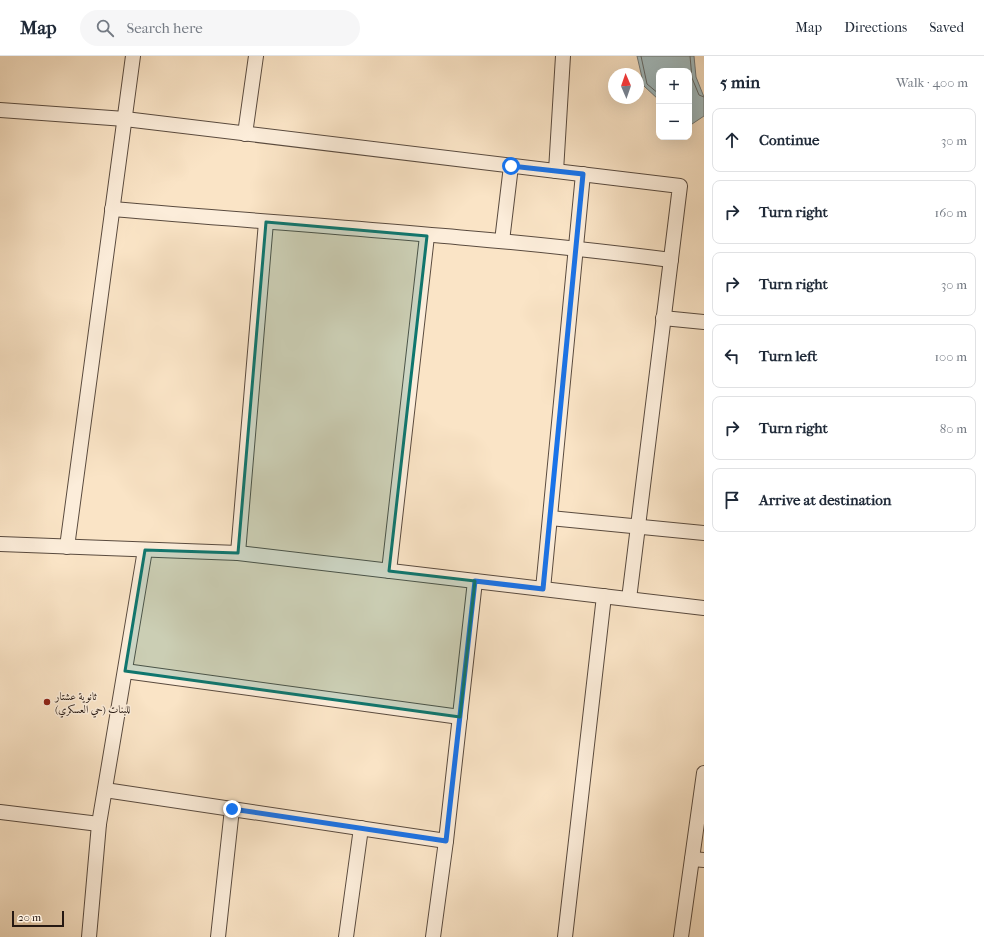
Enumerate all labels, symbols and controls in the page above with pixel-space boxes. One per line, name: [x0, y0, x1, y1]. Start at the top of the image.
search box: [80, 10, 360, 46]
text: Map: [20, 17, 56, 39]
icon: search: [94, 17, 116, 39]
text: Search here: [126, 19, 203, 37]
text: Map: [795, 19, 822, 36]
text: Directions: [844, 19, 907, 36]
text: Saved: [929, 19, 964, 36]
north arrow: [608, 68, 644, 104]
map controls: [656, 68, 692, 140]
button: +: [656, 68, 692, 104]
text: 5 min: [720, 72, 760, 92]
text: Walk · 400 m: [896, 75, 968, 90]
button: −: [656, 104, 692, 140]
icon: ahead: [721, 129, 743, 151]
text: Continue: [759, 131, 819, 149]
text: 30 m: [941, 133, 967, 148]
route start: [502, 157, 520, 175]
icon: right: [721, 201, 743, 223]
text: Turn right: [759, 203, 828, 221]
text: 160 m: [935, 205, 967, 220]
icon: right: [721, 273, 743, 295]
text: Turn right: [759, 275, 828, 293]
text: 30 m: [941, 277, 967, 292]
icon: left: [721, 345, 743, 367]
text: Turn left: [759, 347, 817, 365]
text: 100 m: [934, 349, 967, 364]
icon: right: [721, 417, 743, 439]
text: Turn right: [759, 419, 828, 437]
text: 80 m: [940, 421, 967, 436]
icon: arrive: [721, 489, 743, 511]
text: Arrive at destination: [759, 491, 891, 509]
place label: ثانوية عشتار للبنات (حي العسكري): [54, 690, 131, 718]
marker: ثانوية عشتار للبنات (حي العسكري): [42, 697, 52, 707]
route end: [223, 800, 241, 818]
scale bar: [12, 909, 64, 928]
text: 20 m: [18, 911, 41, 924]

